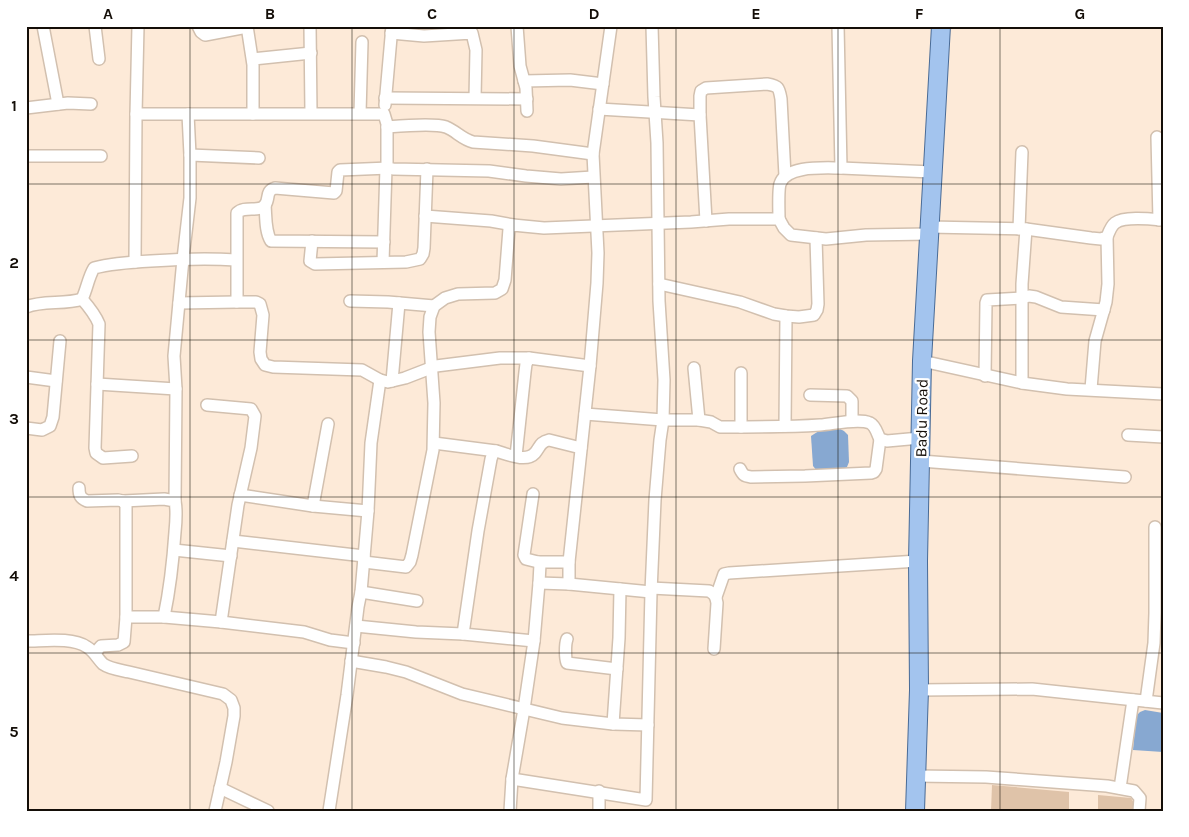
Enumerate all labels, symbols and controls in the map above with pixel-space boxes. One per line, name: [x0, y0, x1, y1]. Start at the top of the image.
text: A: [103, 4, 113, 23]
text: B: [265, 4, 275, 23]
text: C: [427, 4, 437, 23]
text: D: [589, 4, 600, 23]
text: E: [751, 4, 761, 23]
text: F: [915, 4, 924, 23]
text: G: [1075, 4, 1085, 23]
text: 1: [11, 96, 17, 115]
text: 2: [9, 253, 19, 272]
street label: Badu Road: [911, 379, 932, 457]
text: 3: [9, 409, 19, 428]
text: 4: [9, 566, 19, 585]
text: 5: [9, 722, 19, 741]

